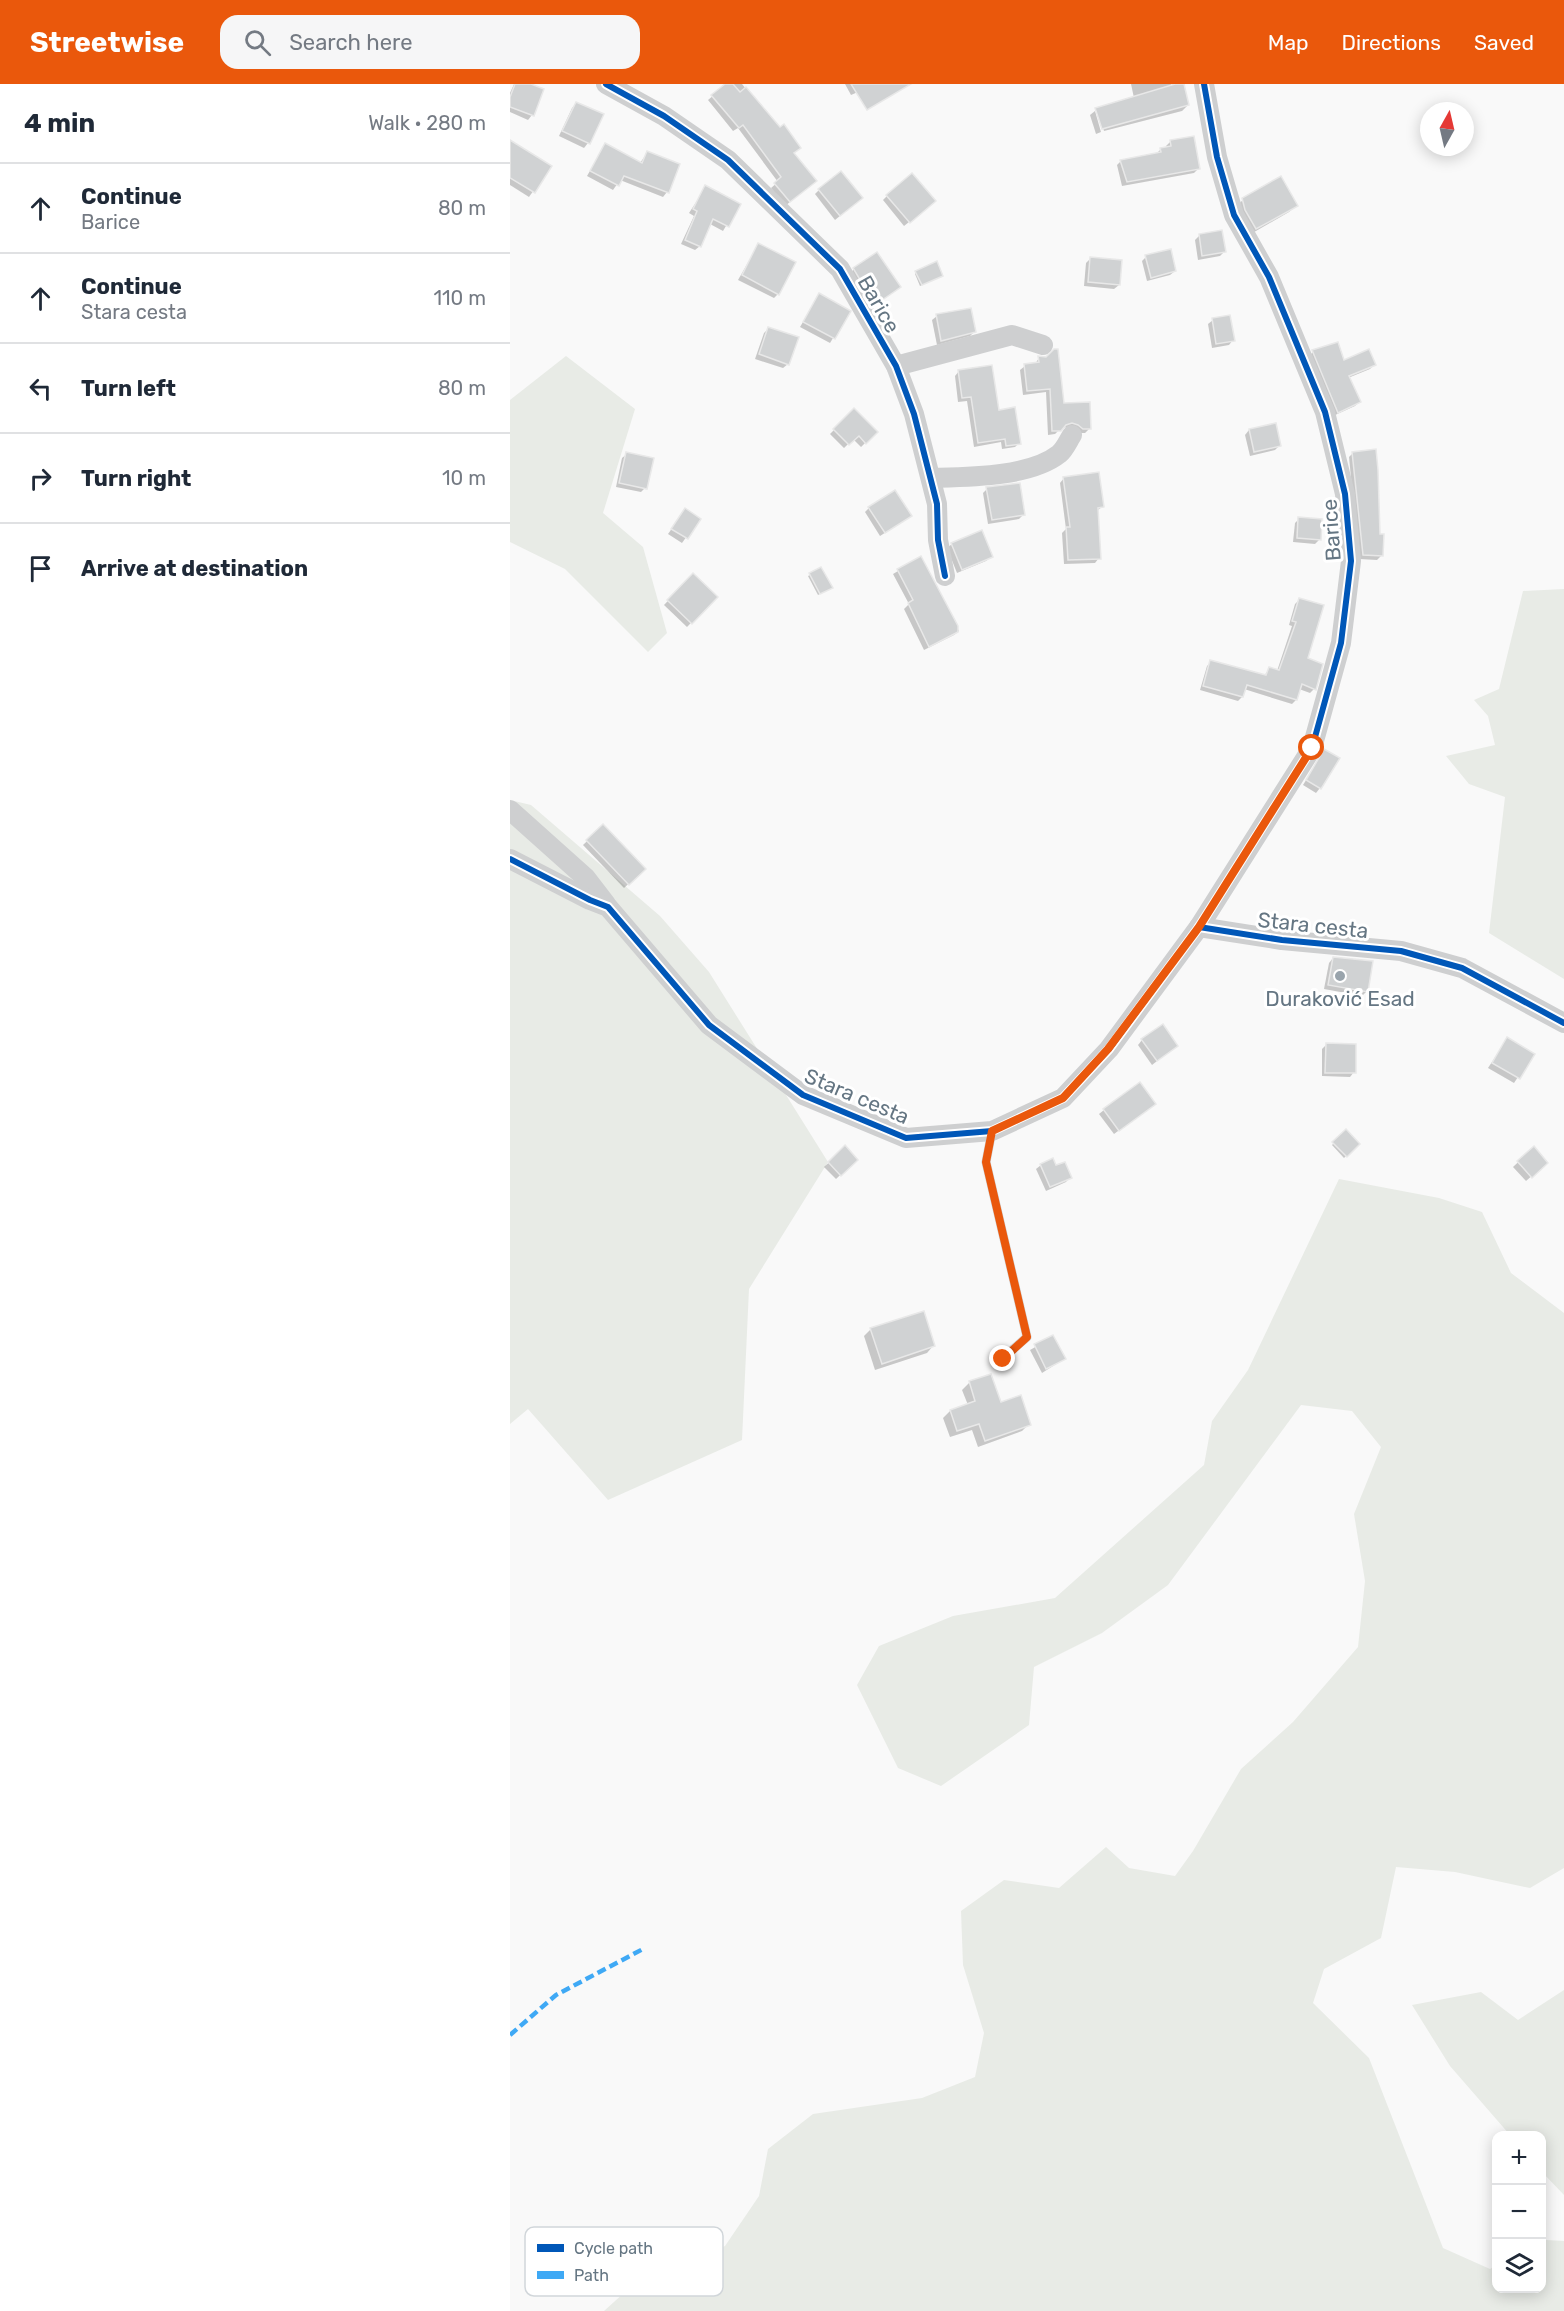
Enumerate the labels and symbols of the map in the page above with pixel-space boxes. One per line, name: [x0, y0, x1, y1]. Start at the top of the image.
north arrow: [1420, 102, 1474, 156]
street label: Barice: [853, 271, 905, 337]
street label: Barice: [1316, 498, 1346, 562]
route start: [1298, 734, 1324, 760]
street label: Stara cesta: [1256, 907, 1370, 943]
marker: Duraković Esad: [1333, 969, 1347, 983]
place label: Duraković Esad: [1265, 986, 1415, 1011]
street label: Stara cesta: [801, 1063, 913, 1129]
route end: [989, 1345, 1015, 1371]
legend: [525, 2227, 723, 2296]
text: Cycle path: [574, 2239, 653, 2258]
text: Path: [574, 2266, 609, 2285]

